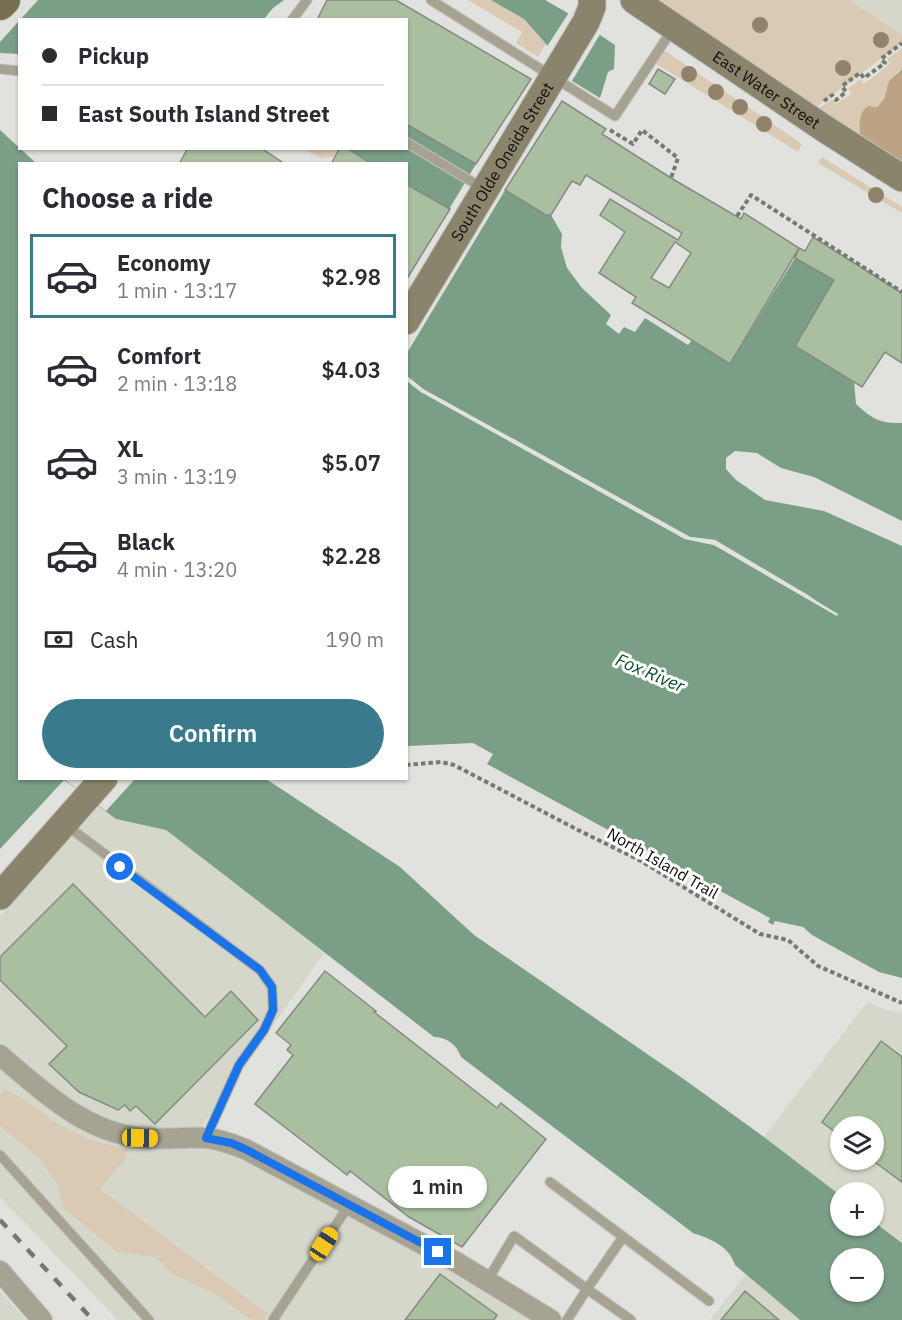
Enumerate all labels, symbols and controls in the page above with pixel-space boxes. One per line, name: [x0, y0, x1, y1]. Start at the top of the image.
text: Pickup: [78, 41, 149, 70]
street label: East Water Street: [709, 46, 824, 133]
street label: South Olde Oneida Street: [446, 78, 557, 245]
text: East South Island Street: [78, 99, 330, 128]
text: Choose a ride: [42, 180, 213, 215]
text: Economy: [117, 248, 211, 277]
icon: car: [45, 249, 99, 303]
text: $2.98: [322, 262, 381, 291]
text: 1 min · 13:17: [117, 277, 237, 304]
text: Comfort: [117, 341, 201, 370]
icon: car: [45, 342, 99, 396]
text: $4.03: [322, 355, 381, 384]
text: 2 min · 13:18: [117, 370, 237, 397]
text: XL: [117, 434, 143, 463]
icon: car: [45, 435, 99, 489]
text: $5.07: [322, 448, 381, 477]
text: 3 min · 13:19: [117, 463, 237, 490]
text: Black: [117, 527, 175, 556]
icon: car: [45, 528, 99, 582]
text: $2.28: [322, 541, 381, 570]
text: 4 min · 13:20: [117, 556, 237, 583]
icon: cash: [42, 623, 75, 656]
text: Cash: [90, 625, 139, 654]
text: 190 m: [326, 626, 384, 653]
water label: Fox River: [612, 648, 688, 697]
button: Confirm: [42, 699, 384, 768]
street label: North Island Trail: [604, 823, 722, 903]
route start: [106, 853, 133, 880]
map controls: [830, 1116, 884, 1302]
button: layers: [830, 1116, 884, 1170]
car: [122, 1129, 158, 1147]
callout: 1 min: [388, 1165, 488, 1207]
text: 1 min: [412, 1173, 463, 1200]
button: +: [830, 1182, 884, 1236]
car: [307, 1224, 341, 1264]
route end: [424, 1238, 451, 1265]
button: −: [830, 1248, 884, 1302]

